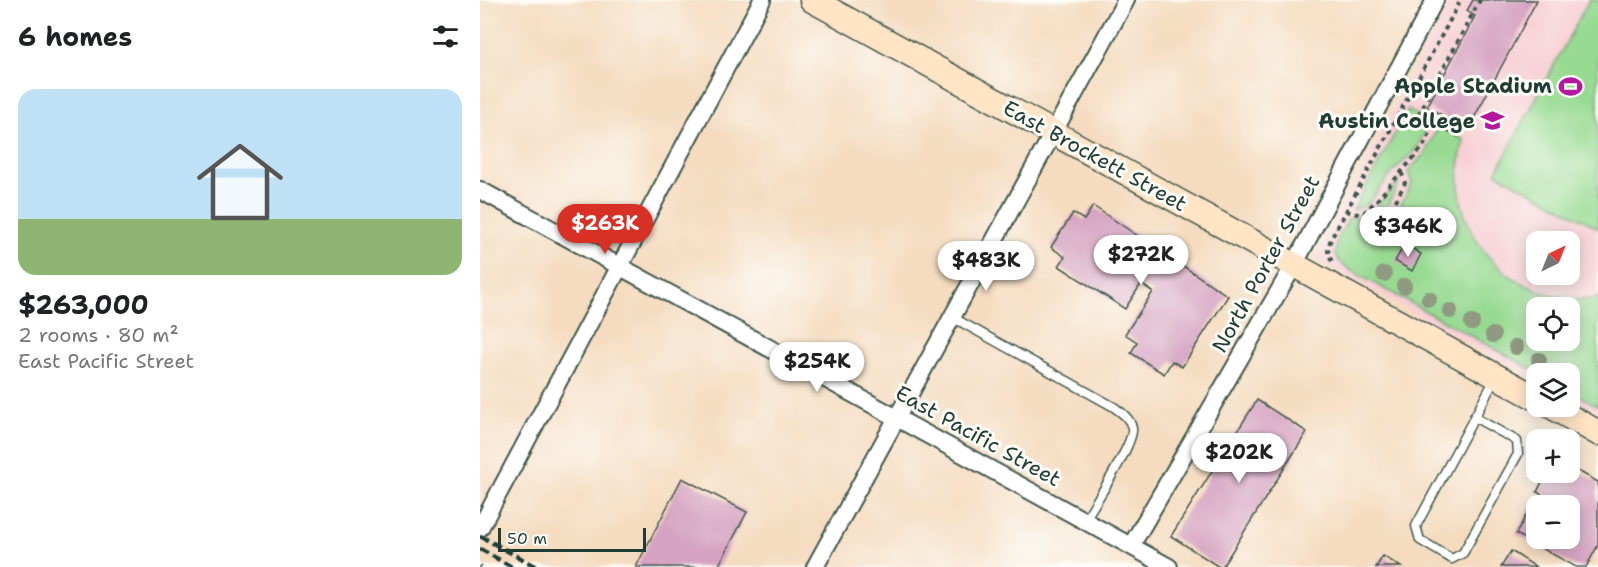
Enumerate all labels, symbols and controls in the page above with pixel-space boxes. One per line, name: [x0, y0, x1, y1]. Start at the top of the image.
text: 6 homes: [18, 19, 132, 54]
icon: filters: [429, 20, 462, 53]
place label: Apple Stadium: [1394, 72, 1552, 100]
sports icon: Apple Stadium: [1557, 73, 1583, 99]
street label: East Brockett Street: [998, 94, 1192, 218]
place label: Austin College: [1318, 107, 1475, 135]
school or university icon: Austin College: [1480, 108, 1506, 134]
icon: home: [186, 128, 294, 236]
street label: North Porter Street: [1206, 170, 1326, 358]
pin: $263K: [563, 204, 647, 255]
pin: $346K: [1366, 207, 1450, 258]
text: $263K: [571, 210, 639, 236]
text: $346K: [1374, 213, 1442, 239]
north arrow: [1526, 231, 1580, 285]
map controls: [1526, 231, 1580, 549]
pin: $272K: [1099, 235, 1183, 286]
pin: $483K: [944, 241, 1028, 292]
text: $272K: [1108, 241, 1174, 267]
text: $483K: [952, 247, 1020, 273]
text: $263,000: [18, 287, 149, 322]
button: locate: [1526, 297, 1580, 351]
text: 2 rooms · 80 m²: [18, 322, 179, 348]
pin: $254K: [775, 342, 859, 393]
text: East Pacific Street: [18, 348, 194, 374]
text: $254K: [783, 348, 851, 374]
button: layers: [1526, 363, 1580, 417]
street label: East Pacific Street: [890, 379, 1066, 493]
button: +: [1526, 429, 1580, 483]
pin: $202K: [1197, 433, 1281, 484]
text: $202K: [1205, 439, 1273, 465]
button: −: [1526, 495, 1580, 549]
scale bar: [498, 525, 646, 552]
text: 50 m: [507, 528, 547, 549]

